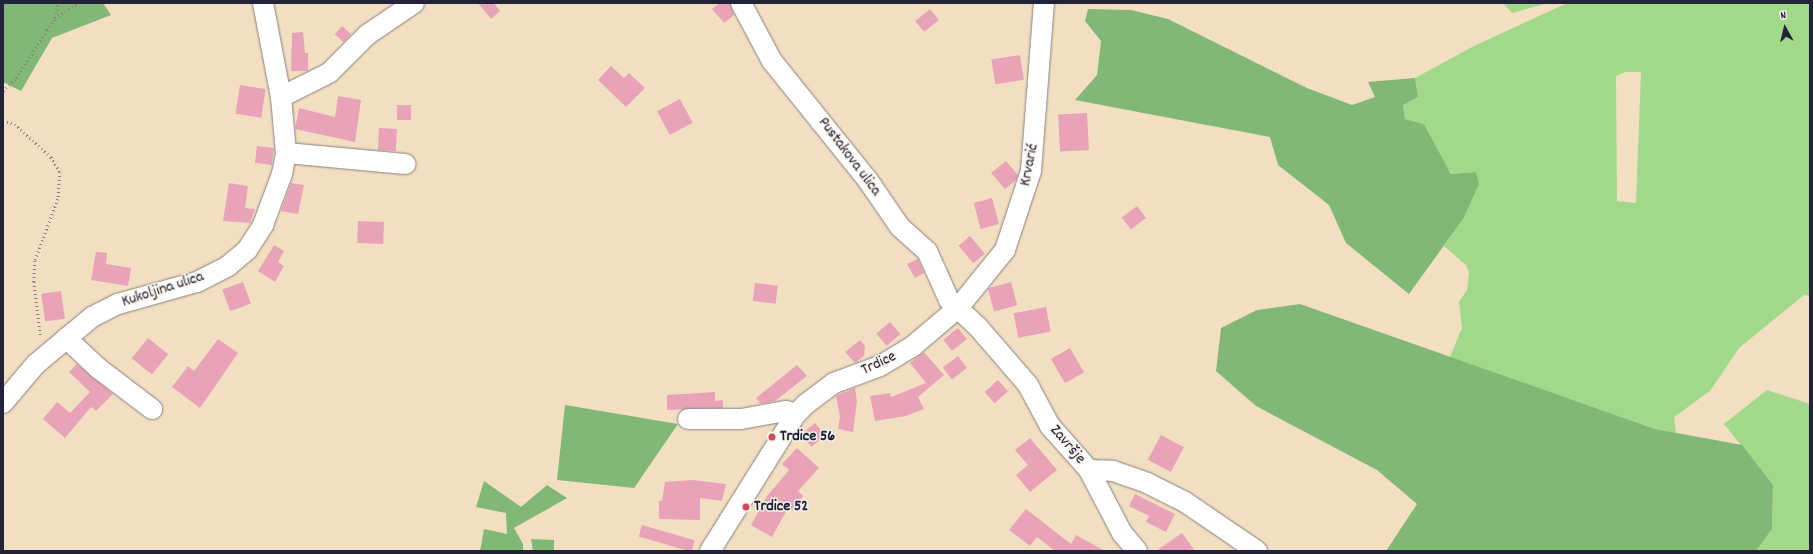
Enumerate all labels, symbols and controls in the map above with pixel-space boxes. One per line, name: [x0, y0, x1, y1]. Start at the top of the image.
north arrow: [1765, 8, 1805, 48]
text: N: [1780, 8, 1787, 24]
street label: Pustakova ulica: [813, 114, 885, 200]
street label: Krvarić: [1016, 142, 1044, 188]
street label: Kukoljina ulica: [120, 268, 206, 312]
street label: Trdice: [859, 348, 899, 380]
street label: Završje: [1045, 421, 1089, 469]
place label: Trdice 56: [780, 427, 835, 447]
marker: Trdice 56: [767, 432, 777, 442]
place label: Trdice 52: [754, 497, 808, 517]
marker: Trdice 52: [741, 502, 751, 512]

